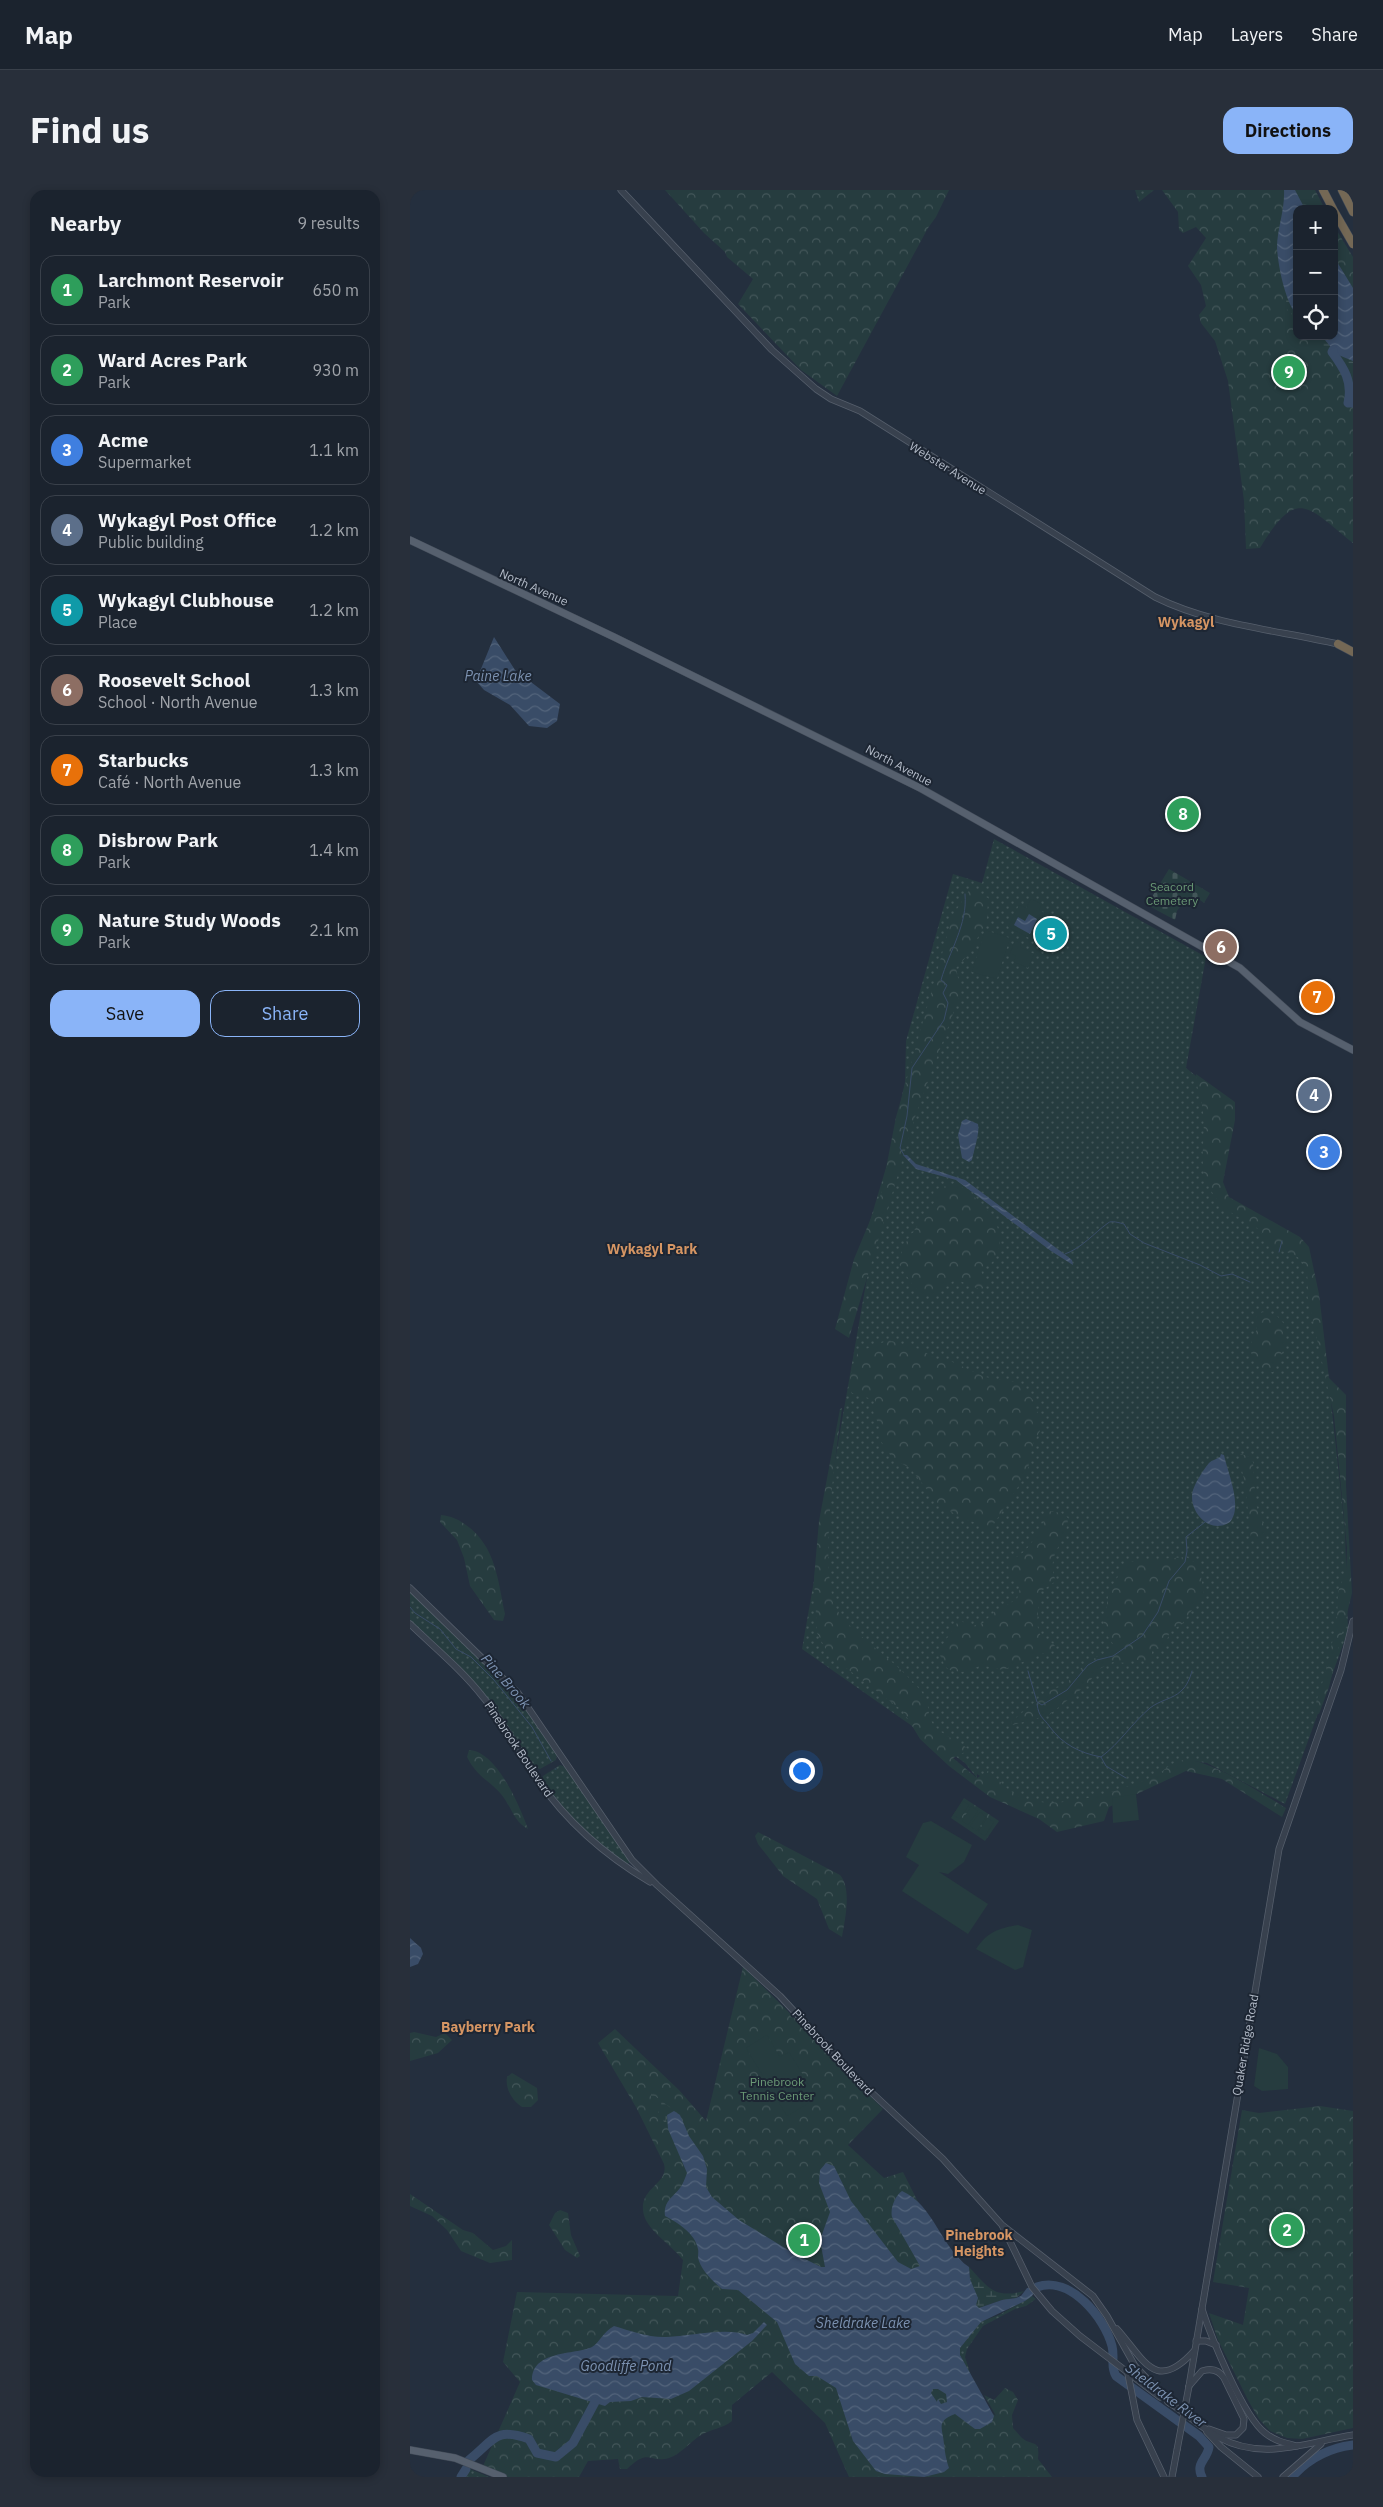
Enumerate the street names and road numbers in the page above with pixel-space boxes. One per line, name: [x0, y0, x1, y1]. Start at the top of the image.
street label: Webster Avenue: [907, 438, 990, 498]
street label: North Avenue: [497, 565, 571, 609]
street label: North Avenue: [863, 741, 935, 789]
street label: Pinebrook Boulevard: [481, 1698, 557, 1800]
street label: Quaker Ridge Road: [1229, 1993, 1261, 2097]
street label: Pinebrook Boulevard: [789, 2006, 877, 2098]

